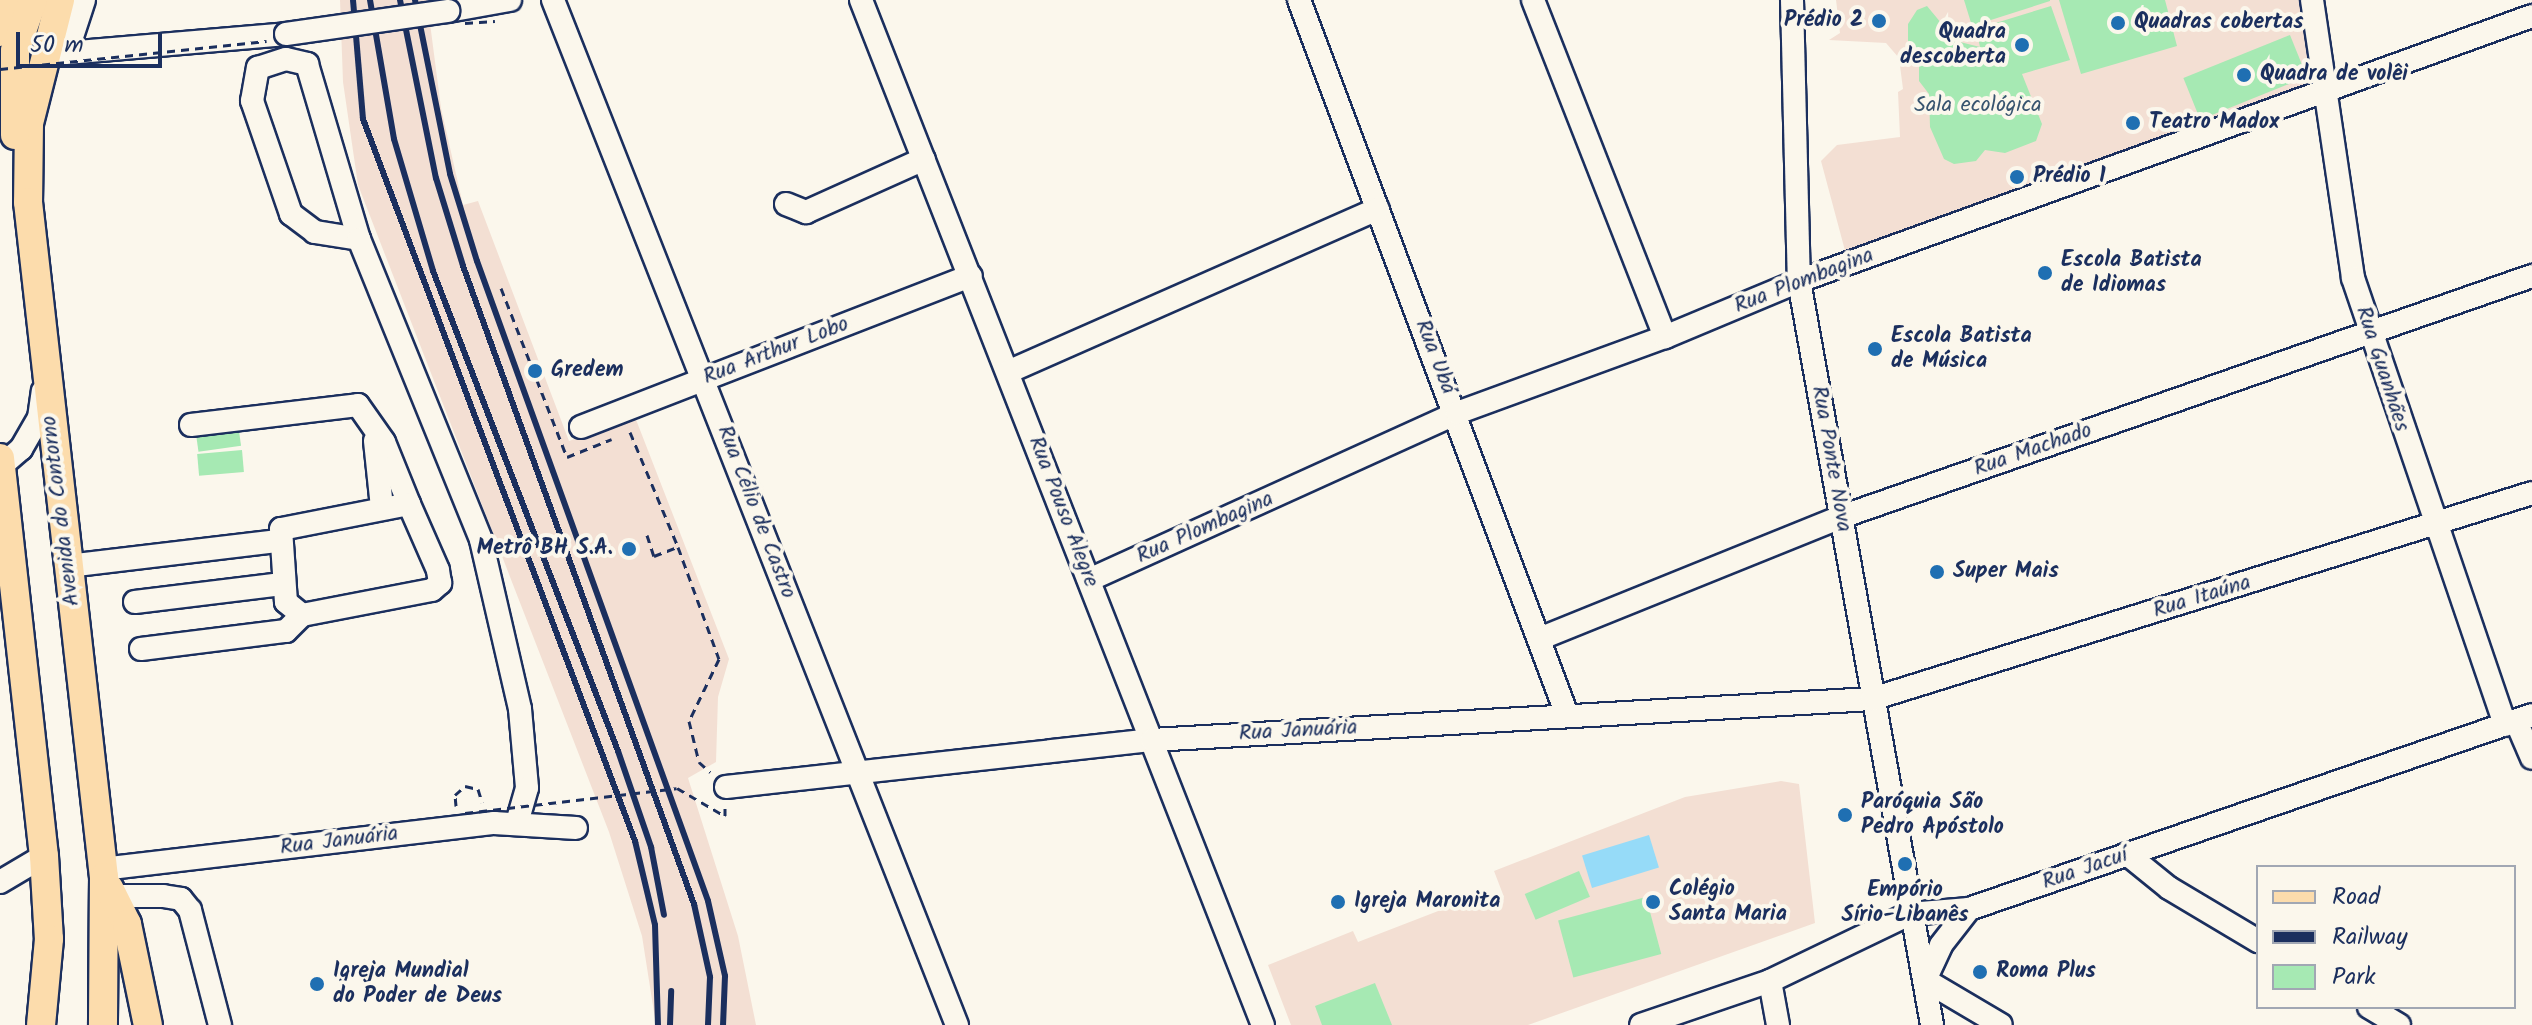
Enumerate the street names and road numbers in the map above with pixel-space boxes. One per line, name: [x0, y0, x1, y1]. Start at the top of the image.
street label: Rua Plombagina: [1731, 242, 1877, 320]
street label: Rua Guanhães: [2349, 303, 2415, 435]
street label: Rua Arthur Lobo: [700, 311, 852, 391]
street label: Rua Ubá: [1409, 316, 1461, 398]
street label: Rua Ponte Nova: [1805, 384, 1857, 534]
street label: Avenida do Contorno: [36, 414, 86, 608]
street label: Rua Machado: [1971, 417, 2095, 483]
street label: Rua Célio de Castro: [711, 422, 801, 602]
street label: Rua Pouso Alegre: [1022, 433, 1104, 591]
street label: Rua Plombagina: [1132, 486, 1278, 570]
street label: Rua Itaúna: [2150, 570, 2254, 624]
street label: Rua Januária: [1238, 715, 1358, 747]
street label: Rua Januária: [278, 821, 400, 861]
street label: Rua Jacuí: [2039, 842, 2131, 896]

